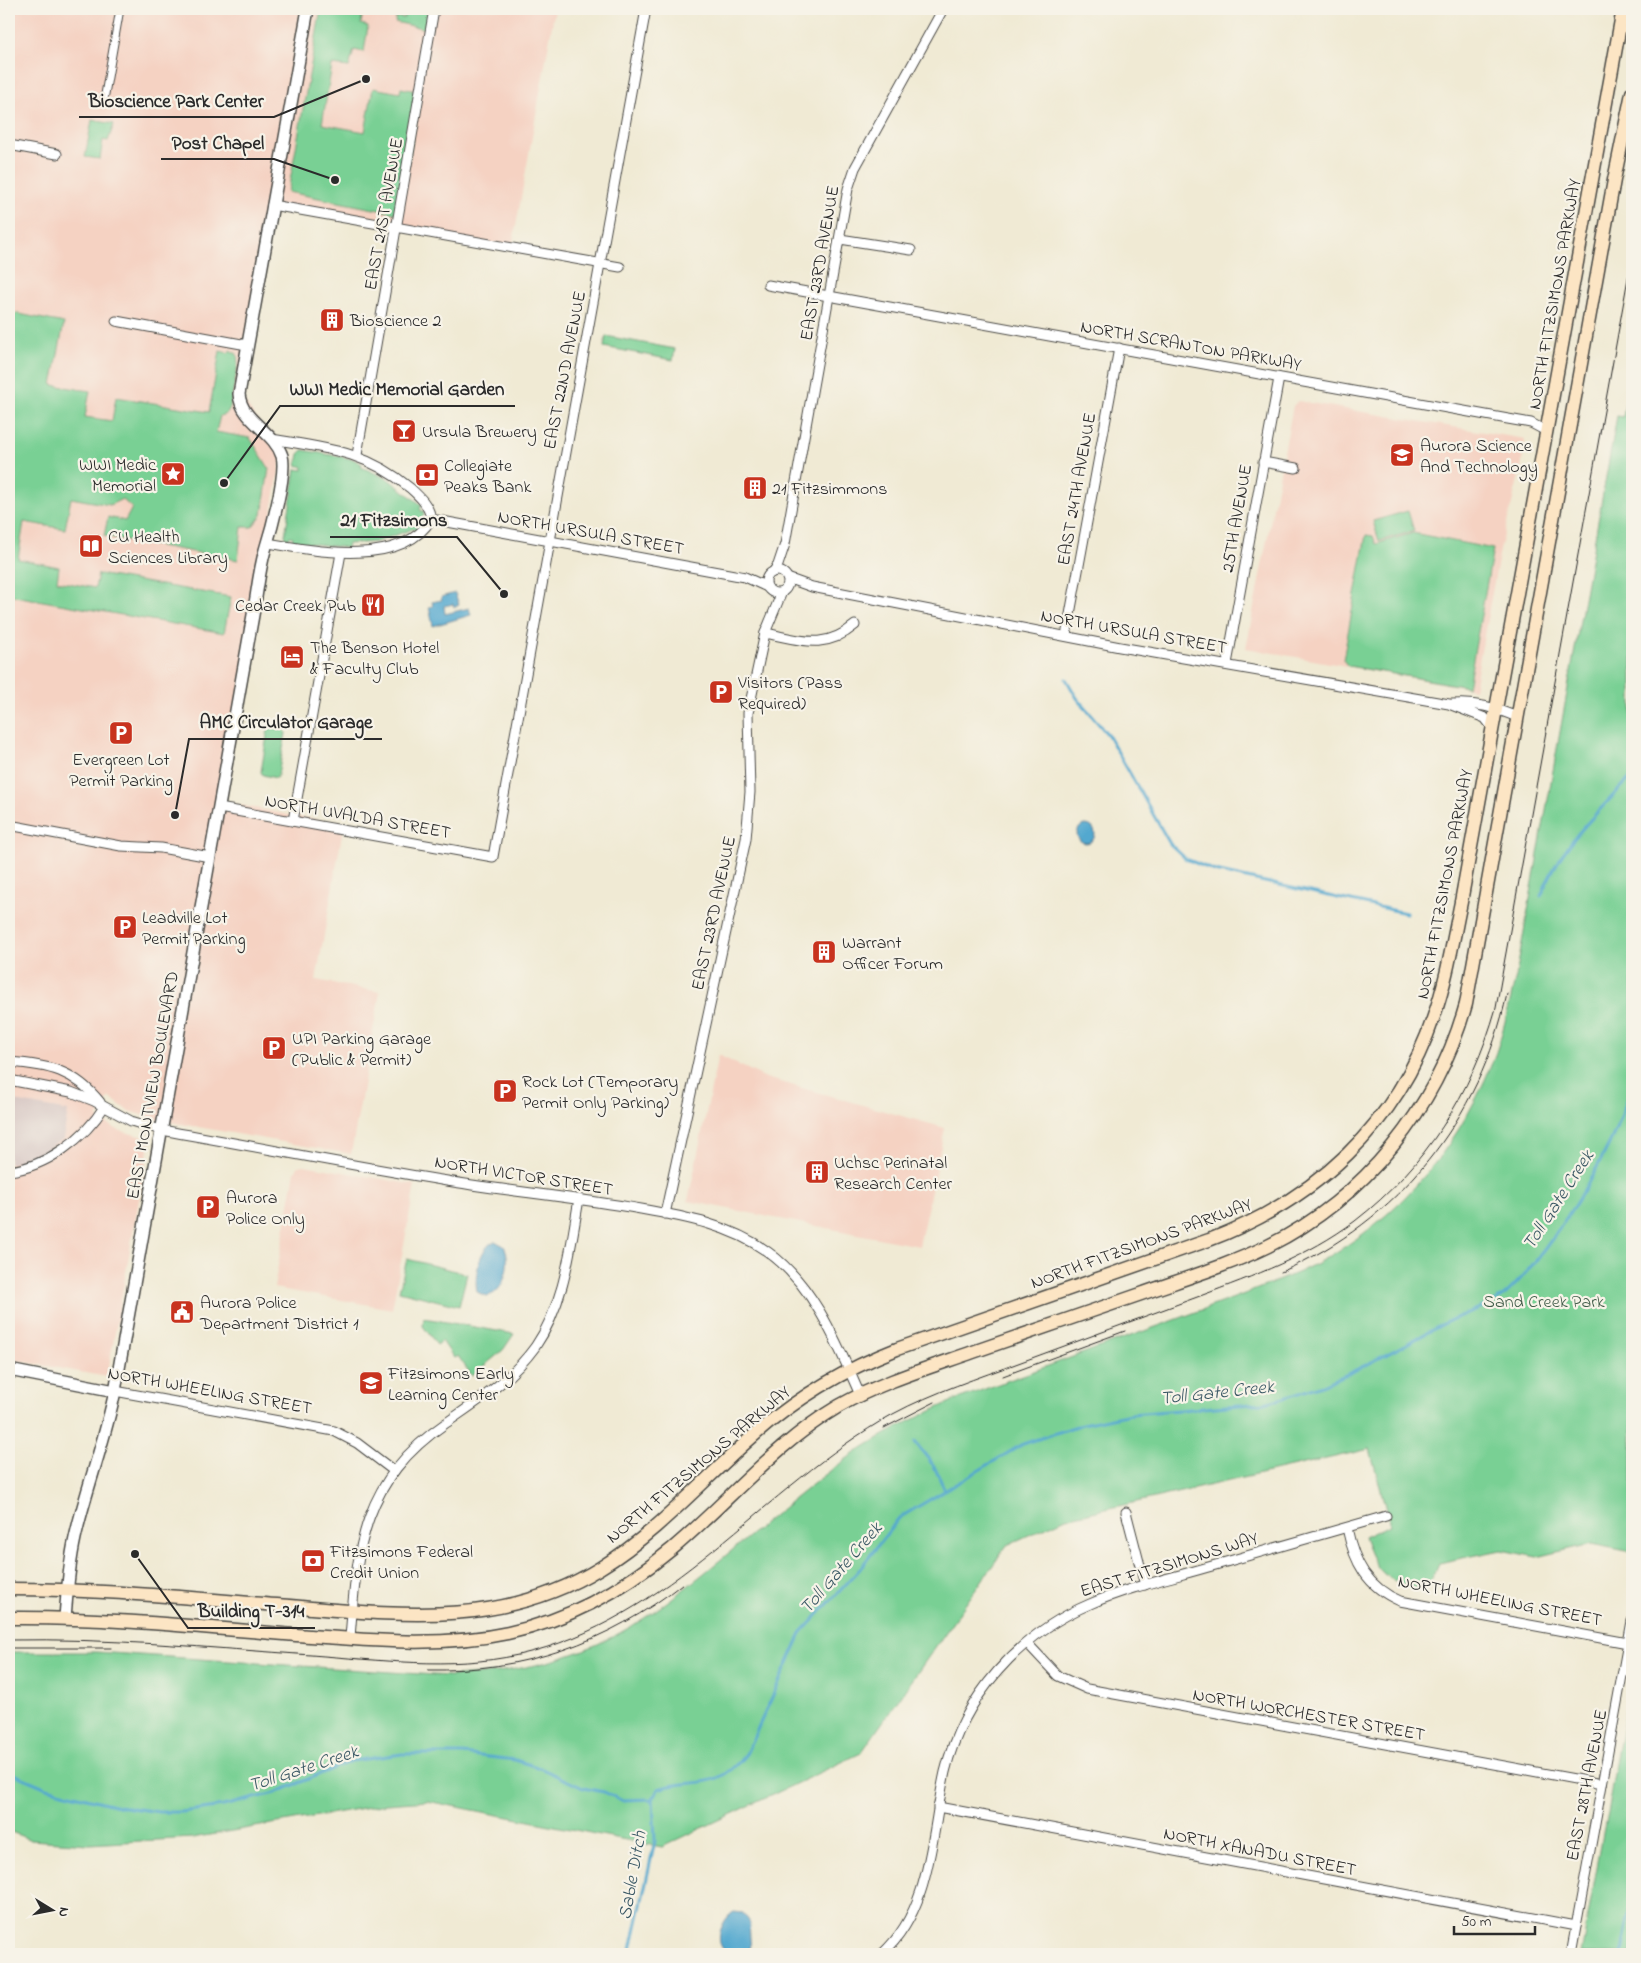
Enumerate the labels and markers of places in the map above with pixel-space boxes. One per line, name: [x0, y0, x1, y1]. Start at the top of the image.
callout: Bioscience Park Center: [79, 83, 274, 117]
callout: Post Chapel: [161, 125, 274, 159]
building icon: Bioscience 2: [319, 307, 345, 333]
place label: Bioscience 2: [349, 309, 442, 335]
callout: WWI Medic Memorial Garden: [280, 372, 515, 406]
bar icon: Ursula Brewery: [391, 418, 417, 444]
place label: Ursula Brewery: [422, 420, 537, 446]
place label: Aurora Science And Technology: [1420, 434, 1538, 482]
school or university icon: Aurora Science And Technology: [1389, 442, 1415, 468]
place label: WWI Medic Memorial: [79, 453, 156, 500]
place label: Collegiate Peaks Bank: [444, 454, 531, 501]
place icon: WWI Medic Memorial: [160, 461, 186, 487]
bank icon: Collegiate Peaks Bank: [414, 462, 440, 488]
building icon: 21 Fitzsimmons: [742, 475, 768, 501]
place label: 21 Fitzsimmons: [772, 477, 887, 503]
callout: 21 Fitzsimons: [330, 503, 457, 537]
place label: CU Health Sciences Library: [108, 525, 228, 572]
library icon: CU Health Sciences Library: [78, 533, 104, 559]
restaurant icon: Cedar Creek Pub: [360, 592, 386, 618]
place label: Cedar Creek Pub: [235, 594, 356, 620]
place label: The Benson Hotel & Faculty Club: [310, 636, 439, 683]
hotel icon: The Benson Hotel & Faculty Club: [279, 644, 305, 670]
place label: Visitors (Pass Required): [737, 671, 843, 718]
parking icon: Visitors (Pass Required): [708, 679, 734, 705]
callout: AMC Circulator Garage: [189, 705, 382, 739]
parking icon: Evergreen Lot Permit Parking: [108, 720, 134, 746]
place label: Evergreen Lot Permit Parking: [69, 748, 173, 796]
place label: Leadville Lot Permit Parking: [142, 906, 245, 954]
parking icon: Leadville Lot Permit Parking: [112, 914, 138, 940]
place label: Warrant Officer Forum: [842, 931, 943, 978]
building icon: Warrant Officer Forum: [811, 939, 837, 965]
place label: UPI Parking Garage (Public & Permit): [292, 1027, 432, 1074]
parking icon: UPI Parking Garage (Public & Permit): [261, 1035, 287, 1061]
place label: Rock Lot (Temporary Permit Only Parking): [522, 1070, 678, 1118]
parking icon: Rock Lot (Temporary Permit Only Parking): [492, 1078, 518, 1104]
place label: Uchsc Perinatal Research Center: [834, 1151, 953, 1198]
building icon: Uchsc Perinatal Research Center: [804, 1159, 830, 1185]
place label: Aurora Police Only: [226, 1186, 305, 1233]
parking icon: Aurora Police Only: [195, 1194, 221, 1220]
place label: Aurora Police Department District 1: [199, 1291, 359, 1338]
public building icon: Aurora Police Department District 1: [169, 1299, 195, 1325]
place label: Fitzsimons Early Learning Center: [387, 1362, 514, 1410]
school or university icon: Fitzsimons Early Learning Center: [358, 1370, 384, 1396]
place label: Fitzsimons Federal Credit Union: [329, 1540, 473, 1587]
bank icon: Fitzsimons Federal Credit Union: [300, 1548, 326, 1574]
callout: Building T-314: [188, 1594, 315, 1628]

